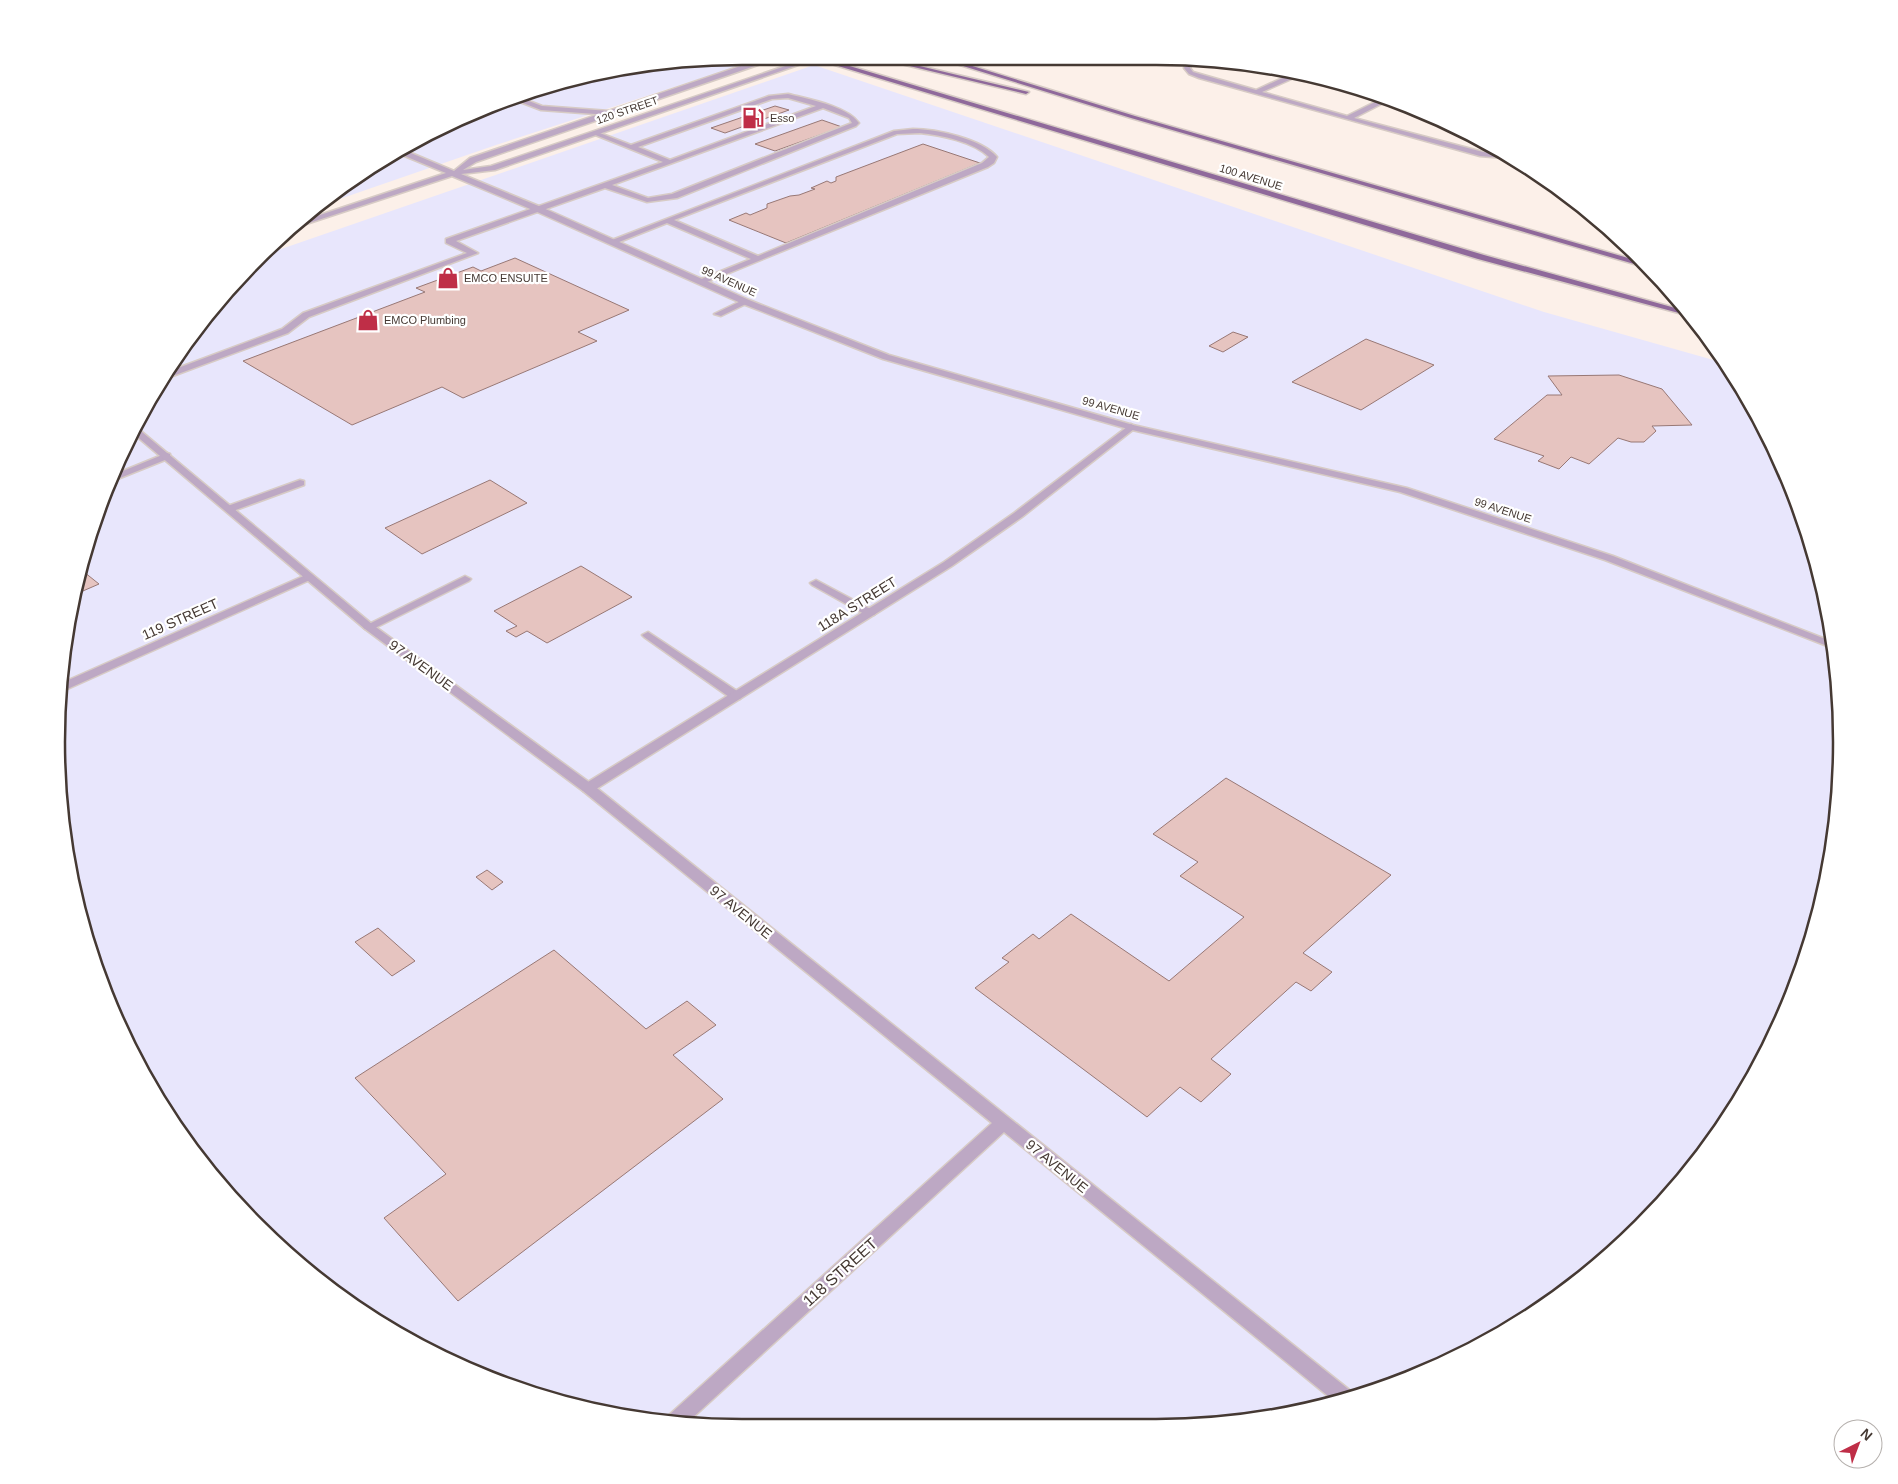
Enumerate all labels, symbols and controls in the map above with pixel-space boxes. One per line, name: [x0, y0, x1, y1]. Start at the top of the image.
street label: 120 STREET: [594, 94, 660, 126]
fuel station icon: Esso: [740, 105, 766, 131]
place label: Esso: [770, 112, 794, 124]
street label: 100 AVENUE: [1218, 162, 1284, 192]
street label: 99 AVENUE: [700, 263, 758, 299]
shop icon: EMCO ENSUITE: [435, 265, 461, 291]
place label: EMCO ENSUITE: [464, 272, 548, 284]
shop icon: EMCO Plumbing: [355, 307, 381, 333]
place label: EMCO Plumbing: [384, 314, 466, 326]
street label: 99 AVENUE: [1081, 394, 1141, 422]
street label: 99 AVENUE: [1473, 495, 1533, 525]
street label: 118A STREET: [815, 573, 900, 635]
street label: 119 STREET: [140, 595, 221, 643]
street label: 97 AVENUE: [386, 636, 456, 694]
street label: 97 AVENUE: [707, 882, 775, 942]
street label: 97 AVENUE: [1023, 1136, 1091, 1196]
street label: 118 STREET: [800, 1234, 880, 1309]
north arrow: [1833, 1419, 1883, 1469]
text: N: [1858, 1425, 1876, 1444]

